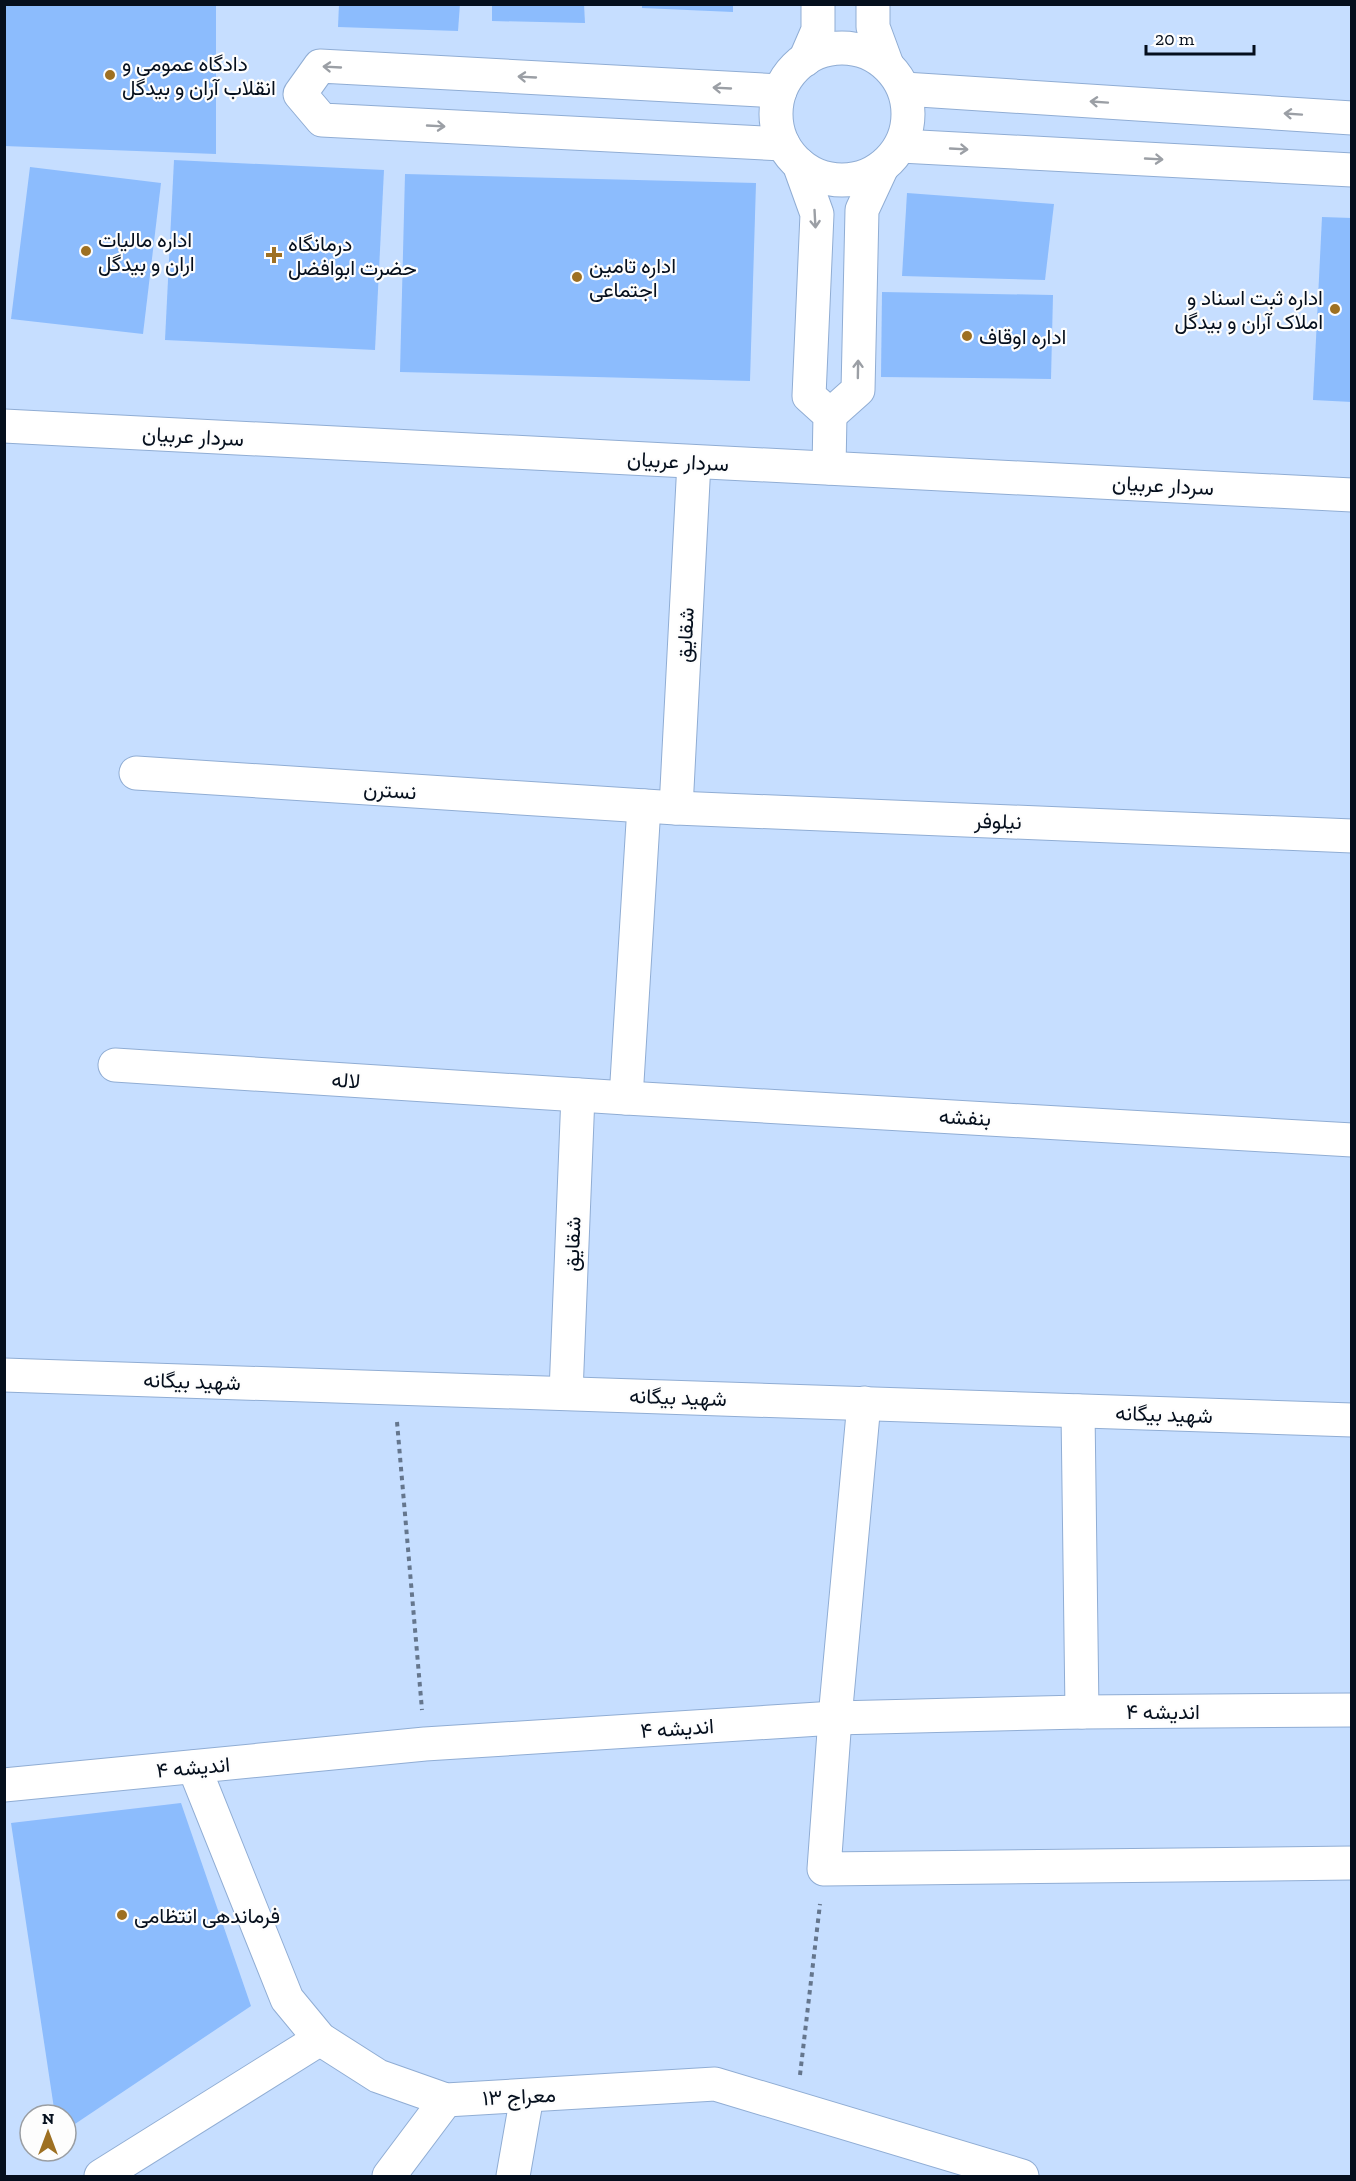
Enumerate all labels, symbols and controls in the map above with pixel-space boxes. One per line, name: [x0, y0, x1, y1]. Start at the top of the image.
scale bar: [1146, 18, 1254, 56]
text: 20 m: [1155, 28, 1195, 50]
place label: دادگاه عمومی و انقلاب آران و بیدگل: [122, 51, 276, 101]
one-way arrow: [323, 61, 343, 72]
marker: دادگاه عمومی و انقلاب آران و بیدگل: [103, 68, 117, 82]
one-way arrow: [517, 72, 537, 83]
one-way arrow: [712, 82, 732, 93]
one-way arrow: [1089, 96, 1109, 107]
one-way arrow: [1284, 108, 1304, 119]
one-way arrow: [426, 120, 446, 131]
one-way arrow: [948, 143, 968, 154]
one-way arrow: [1143, 154, 1163, 165]
one-way arrow: [810, 209, 821, 229]
place label: اداره مالیات اران و بیدگل: [98, 227, 195, 277]
place label: درمانگاه حضرت ابوافضل: [288, 231, 417, 281]
marker: اداره مالیات اران و بیدگل: [79, 244, 93, 258]
marker: درمانگاه حضرت ابوافضل: [265, 246, 283, 264]
place label: اداره تامین اجتماعی: [589, 253, 676, 302]
marker: اداره تامین اجتماعی: [570, 270, 584, 284]
place label: اداره ثبت اسناد و املاک آران و بیدگل: [1174, 285, 1323, 335]
marker: اداره ثبت اسناد و املاک آران و بیدگل: [1328, 302, 1342, 316]
place label: اداره اوقاف: [979, 324, 1066, 350]
marker: اداره اوقاف: [960, 329, 974, 343]
one-way arrow: [852, 360, 864, 380]
street label: سردار عربیان: [141, 421, 245, 452]
street label: سردار عربیان: [626, 446, 730, 477]
street label: سردار عربیان: [1111, 470, 1215, 501]
street label: شقایق: [671, 607, 699, 663]
street label: نسترن: [363, 776, 417, 805]
street label: نیلوفر: [973, 808, 1022, 835]
street label: لاله: [331, 1067, 361, 1093]
street label: بنفشه: [938, 1103, 992, 1131]
street label: شقایق: [559, 1216, 585, 1272]
street label: شهید بیگانه: [143, 1367, 241, 1396]
street label: شهید بیگانه: [629, 1383, 727, 1412]
street label: شهید بیگانه: [1115, 1400, 1213, 1429]
street label: اندیشه ۴: [1126, 1699, 1200, 1724]
street label: اندیشه ۴: [639, 1713, 715, 1743]
street label: اندیشه ۴: [155, 1751, 231, 1783]
place label: فرماندهی انتظامی: [134, 1903, 280, 1929]
marker: فرماندهی انتظامی: [115, 1908, 129, 1922]
street label: معراج ۱۳: [482, 2082, 556, 2112]
north arrow: [18, 2103, 78, 2163]
text: N: [42, 2109, 54, 2128]

